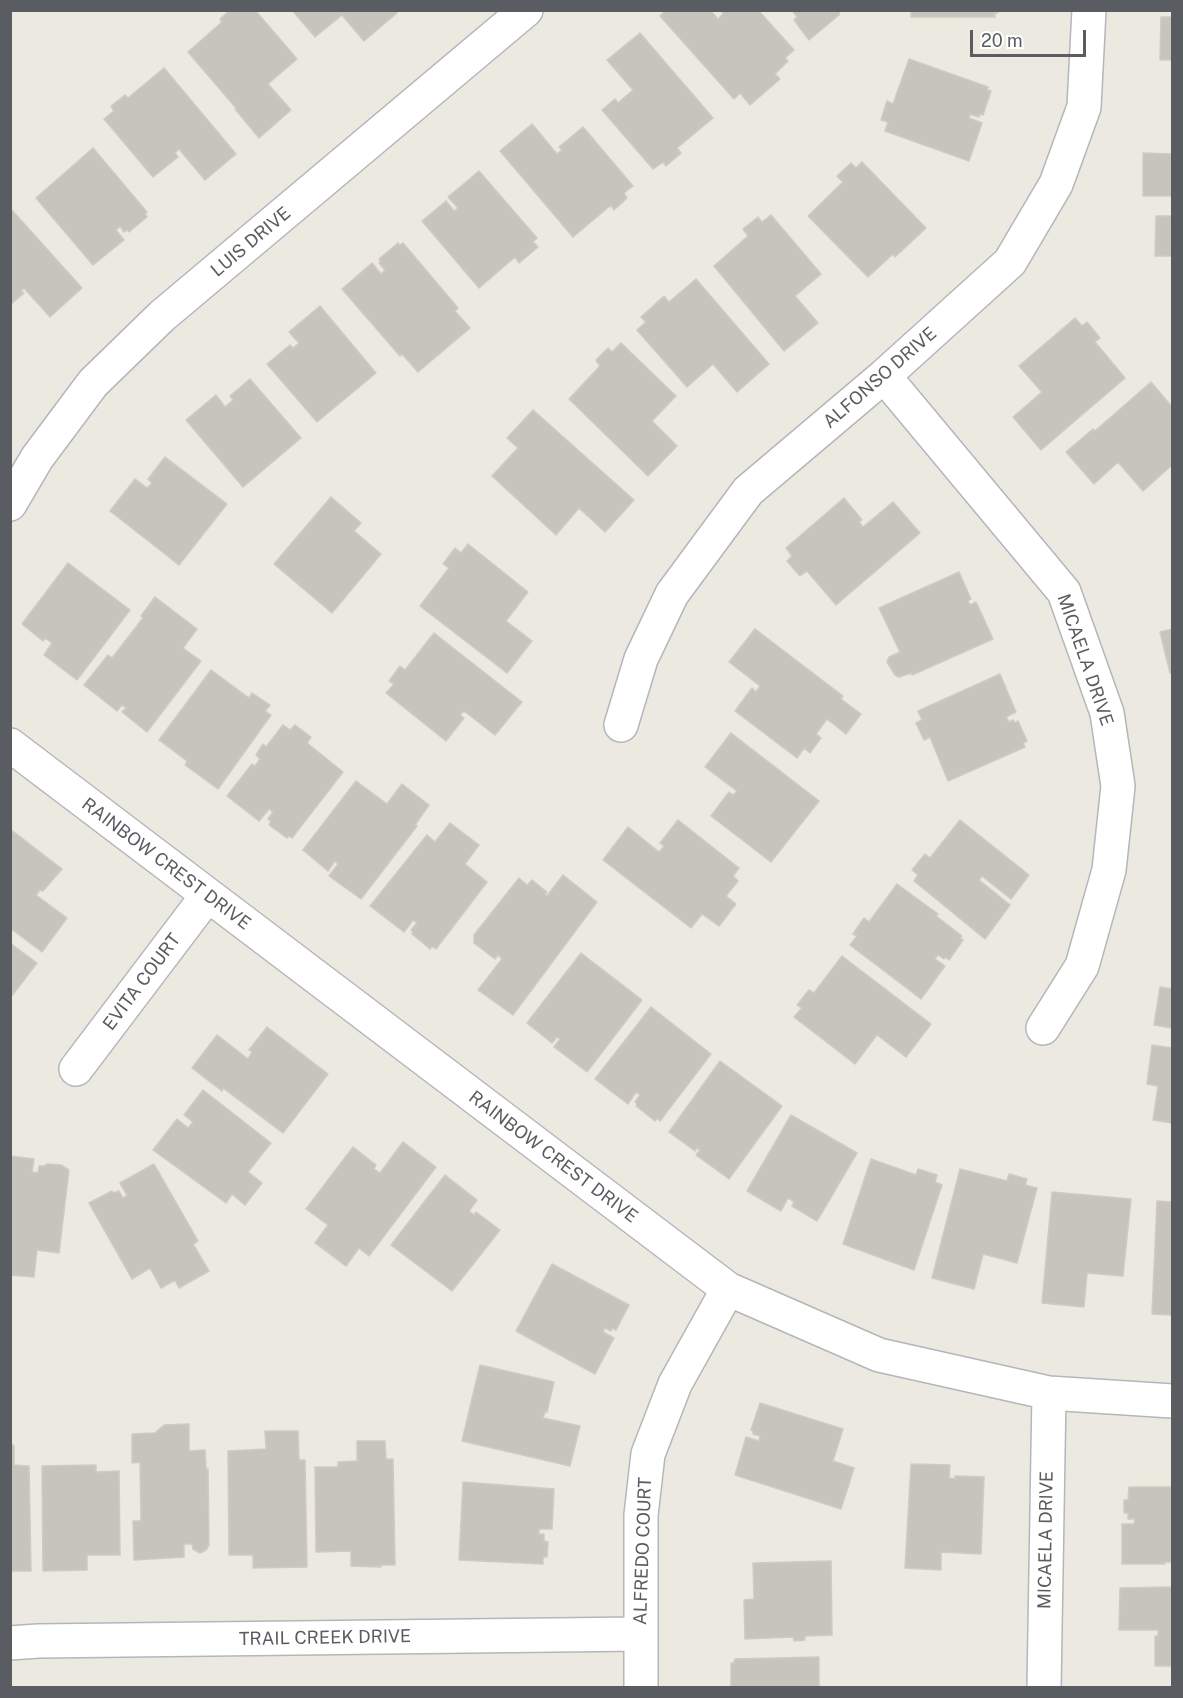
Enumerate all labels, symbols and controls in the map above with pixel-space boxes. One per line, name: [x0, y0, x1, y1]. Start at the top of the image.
scale bar: [973, 18, 1088, 56]
text: 20 m: [981, 30, 1023, 51]
street label: LUIS DRIVE: [207, 203, 295, 281]
street label: ALFONSO DRIVE: [819, 323, 941, 433]
street label: MICAELA DRIVE: [1052, 591, 1118, 729]
street label: RAINBOW CREST DRIVE: [77, 793, 255, 935]
street label: EVITA COURT: [99, 929, 185, 1035]
street label: RAINBOW CREST DRIVE: [464, 1086, 642, 1228]
street label: MICAELA DRIVE: [1034, 1471, 1058, 1609]
street label: ALFREDO COURT: [630, 1477, 656, 1625]
street label: TRAIL CREEK DRIVE: [239, 1626, 411, 1650]

